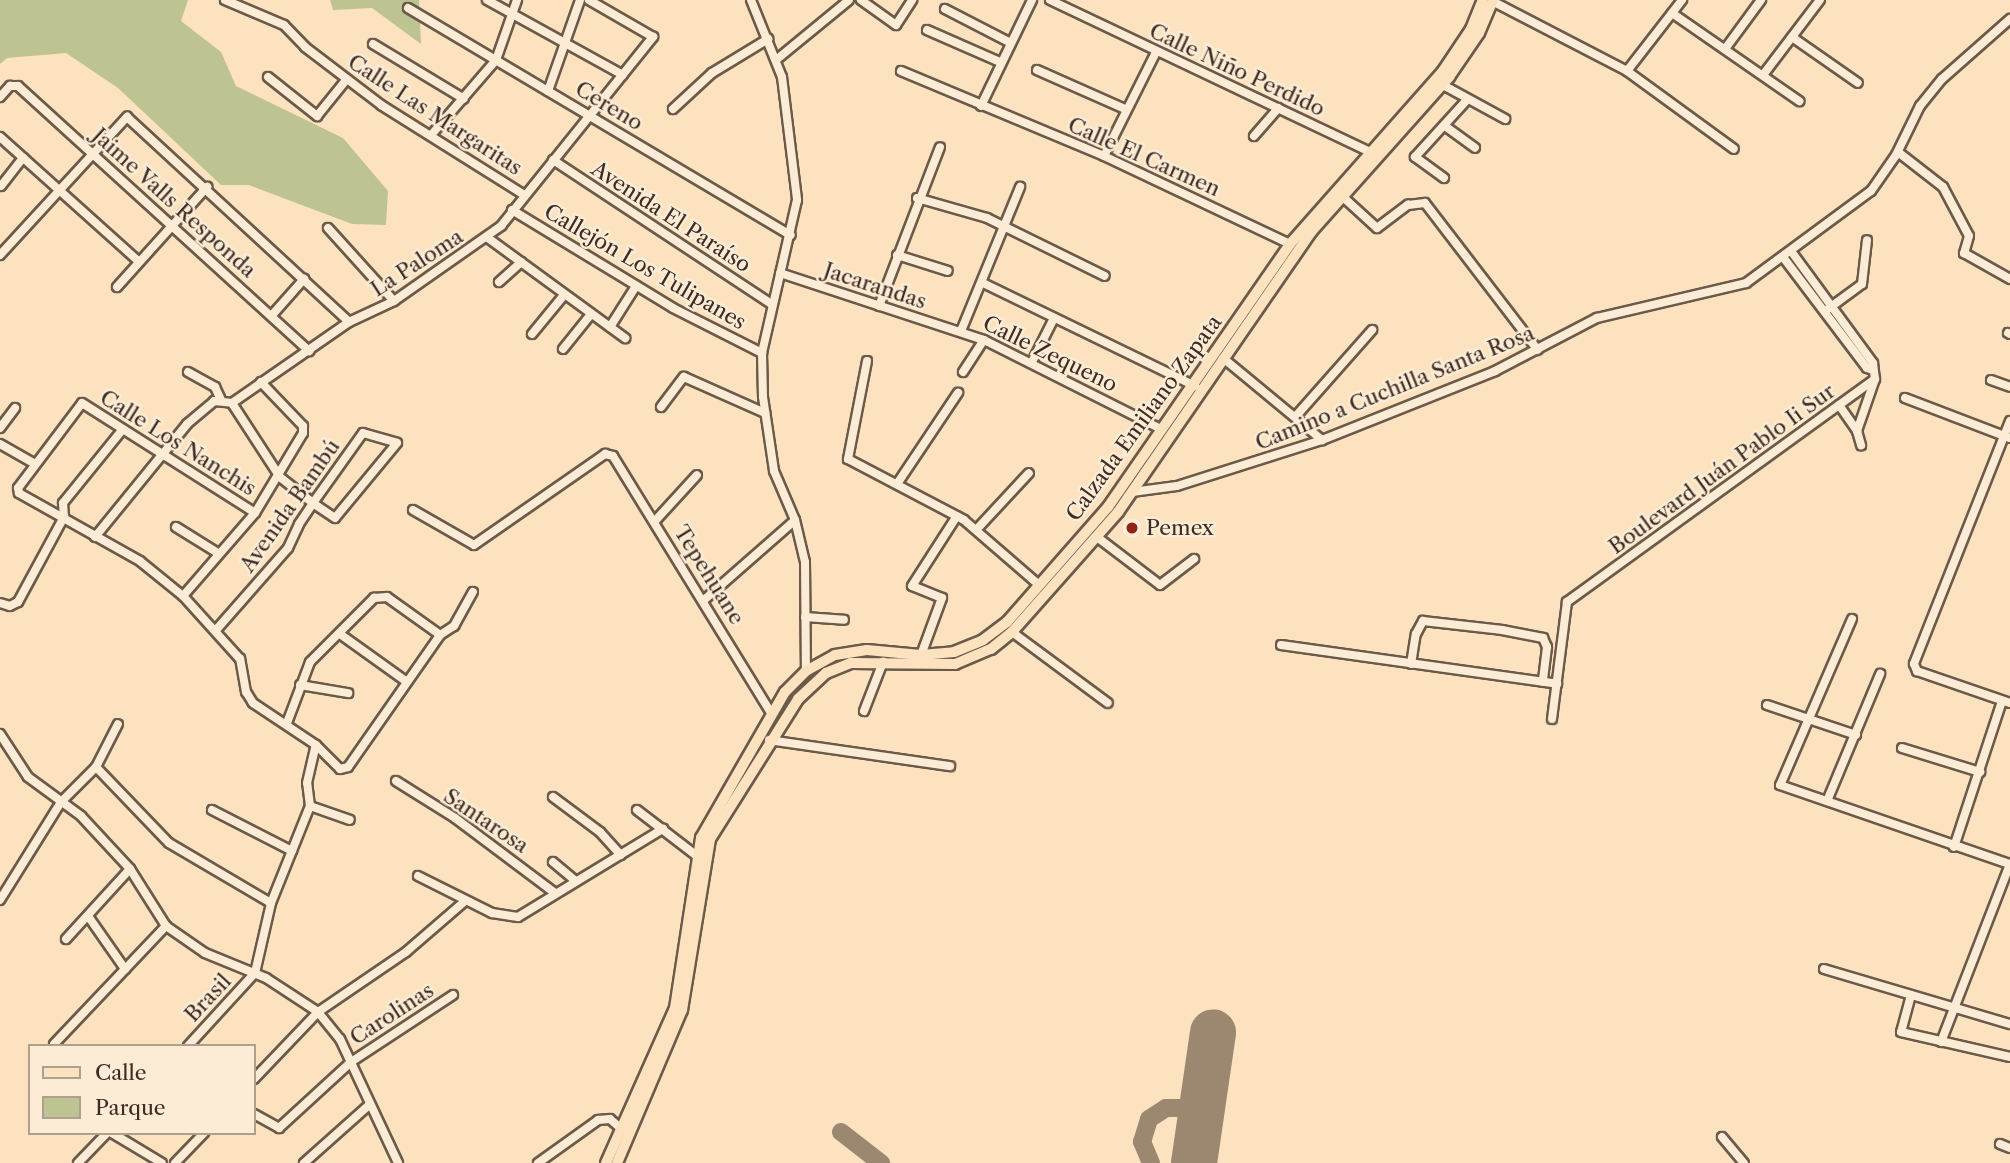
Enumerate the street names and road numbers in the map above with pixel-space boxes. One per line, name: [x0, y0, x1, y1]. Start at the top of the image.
street label: Calle Niño Perdido: [1145, 18, 1329, 122]
street label: Calle Las Margaritas: [343, 49, 527, 181]
street label: Cereno: [571, 76, 647, 136]
street label: Calle El Carmen: [1064, 112, 1224, 202]
street label: Jaime Valls Responda: [87, 123, 261, 283]
street label: Avenida El Paraíso: [587, 156, 755, 278]
street label: Callejón Los Tulipanes: [540, 199, 750, 335]
street label: La Paloma: [366, 224, 468, 302]
street label: Jacarandas: [821, 258, 929, 314]
street label: Calzada Emiliano Zapata: [1061, 310, 1227, 526]
street label: Calle Zequeno: [979, 311, 1121, 397]
street label: Camino a Cuchilla Santa Rosa: [1251, 320, 1539, 456]
street label: Boulevard Juán Pablo Ii Sur: [1604, 379, 1840, 559]
street label: Calle Los Nanchis: [95, 385, 261, 501]
street label: Avenida Bambú: [235, 435, 345, 577]
street label: Tepehuane: [669, 521, 749, 629]
street label: Santarosa: [439, 783, 533, 859]
street label: Brasil: [180, 969, 236, 1027]
street label: Carolinas: [345, 978, 439, 1050]

